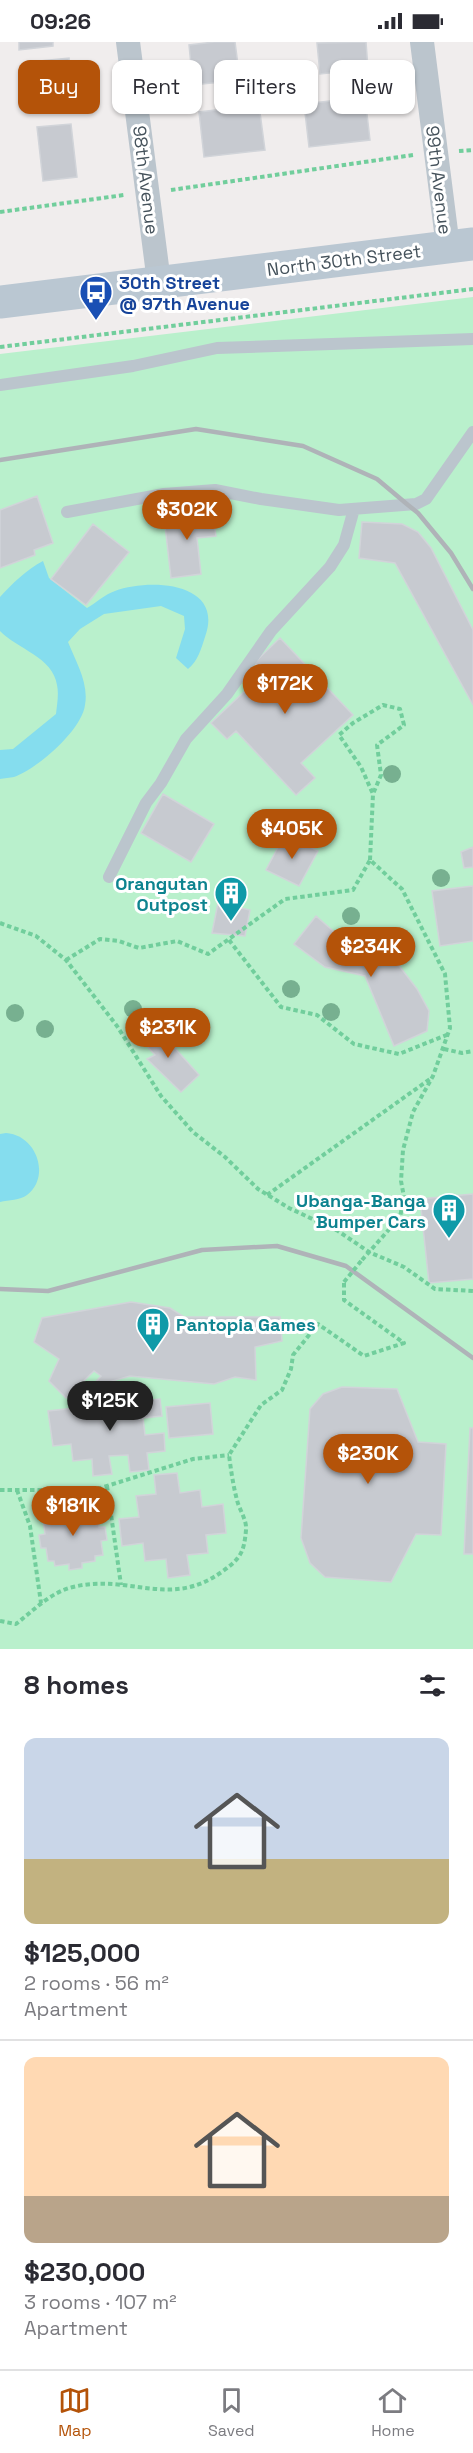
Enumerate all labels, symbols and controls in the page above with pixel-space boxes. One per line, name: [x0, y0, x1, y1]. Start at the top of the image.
text: 09:26: [30, 7, 91, 35]
chip: Buy: [18, 60, 100, 114]
chip: Rent: [112, 60, 202, 114]
chip: Filters: [214, 60, 318, 114]
chip: New: [330, 60, 415, 114]
street label: 98th Avenue: [128, 124, 164, 236]
street label: 99th Avenue: [421, 124, 457, 236]
street label: North 30th Street: [266, 239, 422, 281]
place label: 30th Street @ 97th Avenue: [119, 271, 250, 315]
bus stop icon: 30th Street @ 97th Avenue: [78, 274, 114, 321]
pin: $302K: [145, 490, 229, 541]
text: $302K: [156, 496, 218, 522]
pin: $172K: [243, 664, 327, 715]
text: $172K: [257, 670, 313, 696]
pin: $405K: [250, 809, 334, 860]
text: $405K: [261, 815, 323, 841]
place label: Orangutan Outpost: [115, 872, 208, 916]
building icon: Orangutan Outpost: [213, 875, 249, 922]
pin: $234K: [329, 927, 413, 978]
text: $234K: [340, 933, 402, 959]
pin: $231K: [126, 1008, 210, 1059]
text: $231K: [139, 1014, 197, 1040]
place label: Ubanga-Banga Bumper Cars: [296, 1189, 427, 1233]
building icon: Ubanga-Banga Bumper Cars: [431, 1192, 467, 1239]
building icon: Pantopia Games: [135, 1306, 171, 1353]
place label: Pantopia Games: [176, 1313, 316, 1336]
pin: $125K: [68, 1381, 152, 1432]
text: $125K: [81, 1387, 139, 1413]
pin: $230K: [326, 1434, 410, 1485]
text: $230K: [337, 1440, 399, 1466]
pin: $181K: [31, 1486, 115, 1537]
text: $181K: [46, 1492, 100, 1518]
text: 8 homes: [24, 1668, 129, 1702]
icon: filters: [416, 1669, 449, 1702]
icon: home: [183, 1777, 291, 1885]
text: $125,000: [24, 1936, 140, 1970]
text: 2 rooms · 56 m²: [24, 1970, 169, 1996]
text: Apartment: [24, 1996, 128, 2022]
icon: home: [183, 2096, 291, 2204]
text: $230,000: [24, 2255, 145, 2289]
text: 3 rooms · 107 m²: [24, 2289, 177, 2315]
text: Apartment: [24, 2315, 128, 2341]
tab: Map: [58, 2384, 92, 2441]
tab: Saved: [208, 2384, 255, 2441]
tab: Home: [371, 2384, 415, 2441]

